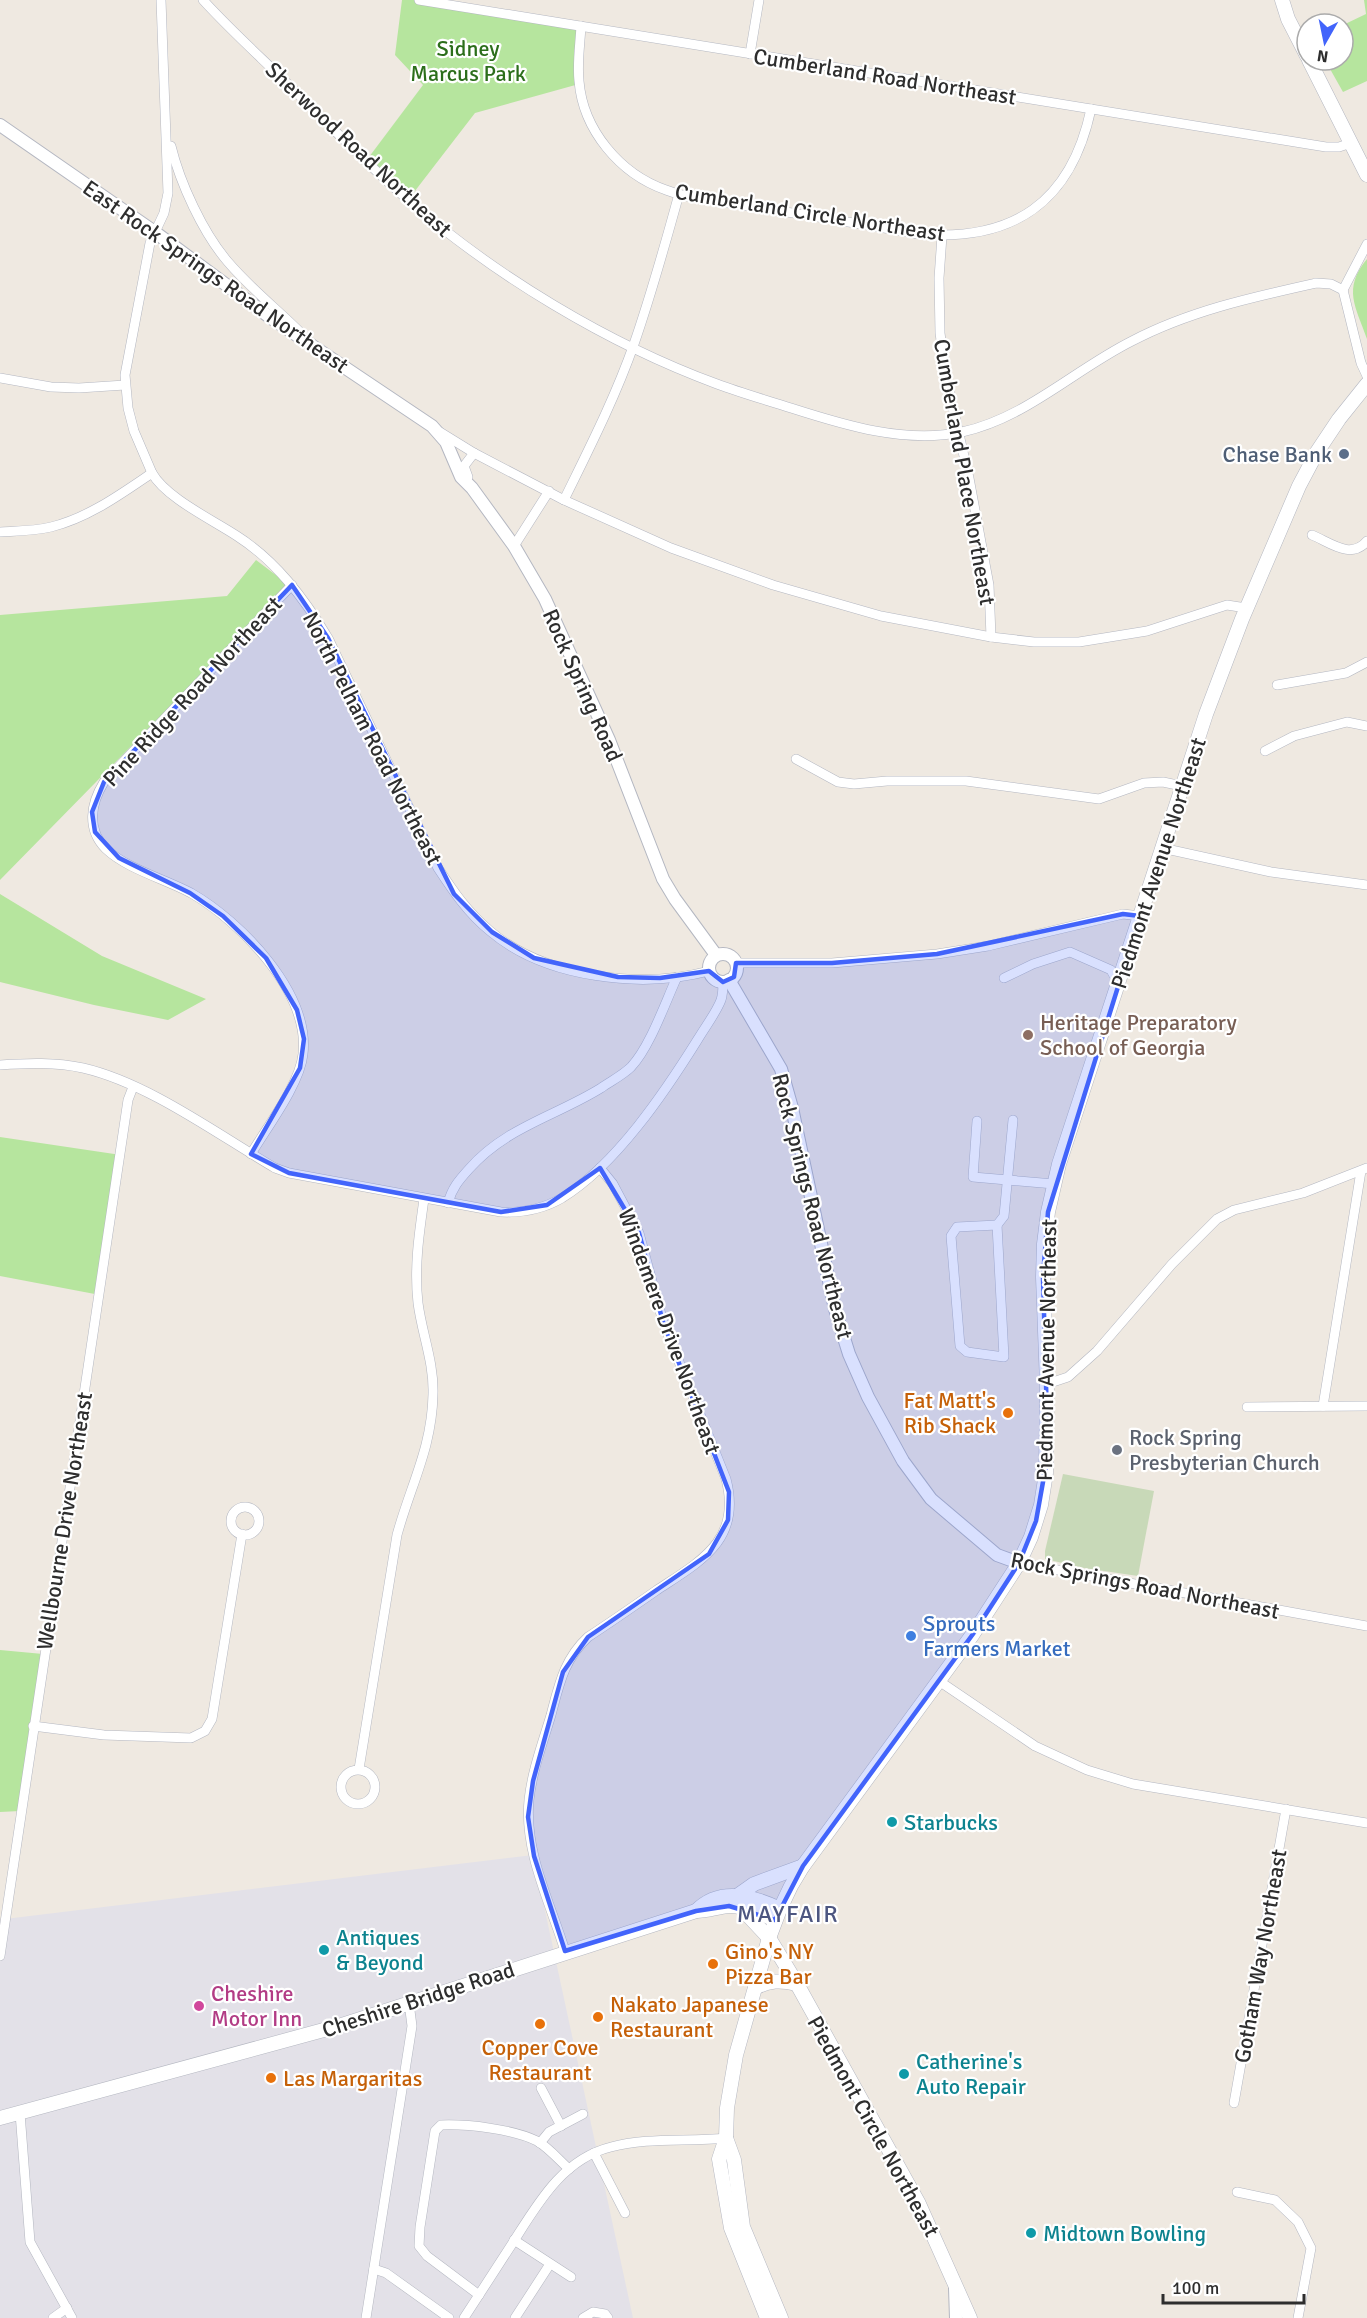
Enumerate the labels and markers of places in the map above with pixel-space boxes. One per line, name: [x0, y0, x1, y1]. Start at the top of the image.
place label: Chase Bank: [1223, 441, 1332, 468]
marker: Chase Bank: [1337, 447, 1351, 461]
place label: Heritage Preparatory School of Georgia: [1040, 1009, 1238, 1061]
marker: Heritage Preparatory School of Georgia: [1021, 1028, 1035, 1042]
place label: Fat Matt's Rib Shack: [904, 1387, 996, 1439]
marker: Fat Matt's Rib Shack: [1001, 1406, 1015, 1420]
place label: Rock Spring Presbyterian Church: [1129, 1424, 1320, 1476]
marker: Rock Spring Presbyterian Church: [1110, 1443, 1124, 1457]
place label: Sprouts Farmers Market: [923, 1610, 1071, 1662]
marker: Sprouts Farmers Market: [904, 1629, 918, 1643]
place label: Starbucks: [904, 1809, 998, 1836]
marker: Starbucks: [885, 1815, 899, 1829]
place label: Antiques & Beyond: [336, 1924, 424, 1976]
place label: Gino's NY Pizza Bar: [725, 1938, 814, 1990]
marker: Antiques & Beyond: [317, 1943, 331, 1957]
marker: Gino's NY Pizza Bar: [706, 1957, 720, 1971]
place label: Cheshire Motor Inn: [211, 1980, 302, 2032]
place label: Nakato Japanese Restaurant: [610, 1991, 769, 2043]
marker: Cheshire Motor Inn: [192, 1999, 206, 2013]
marker: Nakato Japanese Restaurant: [591, 2010, 605, 2024]
marker: Copper Cove Restaurant: [533, 2017, 547, 2031]
place label: Copper Cove Restaurant: [482, 2034, 598, 2086]
place label: Catherine's Auto Repair: [916, 2048, 1026, 2100]
place label: Las Margaritas: [283, 2065, 422, 2092]
marker: Catherine's Auto Repair: [897, 2067, 911, 2081]
marker: Las Margaritas: [264, 2071, 278, 2085]
place label: Midtown Bowling: [1043, 2220, 1206, 2247]
marker: Midtown Bowling: [1024, 2226, 1038, 2240]

